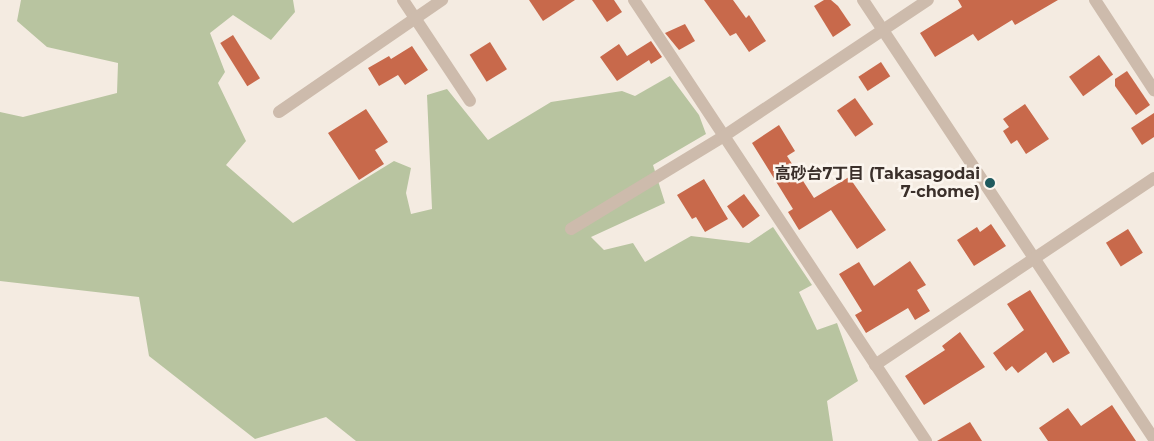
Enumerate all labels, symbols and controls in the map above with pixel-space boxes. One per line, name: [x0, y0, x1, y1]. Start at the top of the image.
place label: 高砂台7丁目 (Takasagodai 7-chome): [775, 164, 980, 202]
marker: 高砂台7丁目 (Takasagodai 7-chome): [984, 177, 996, 189]

